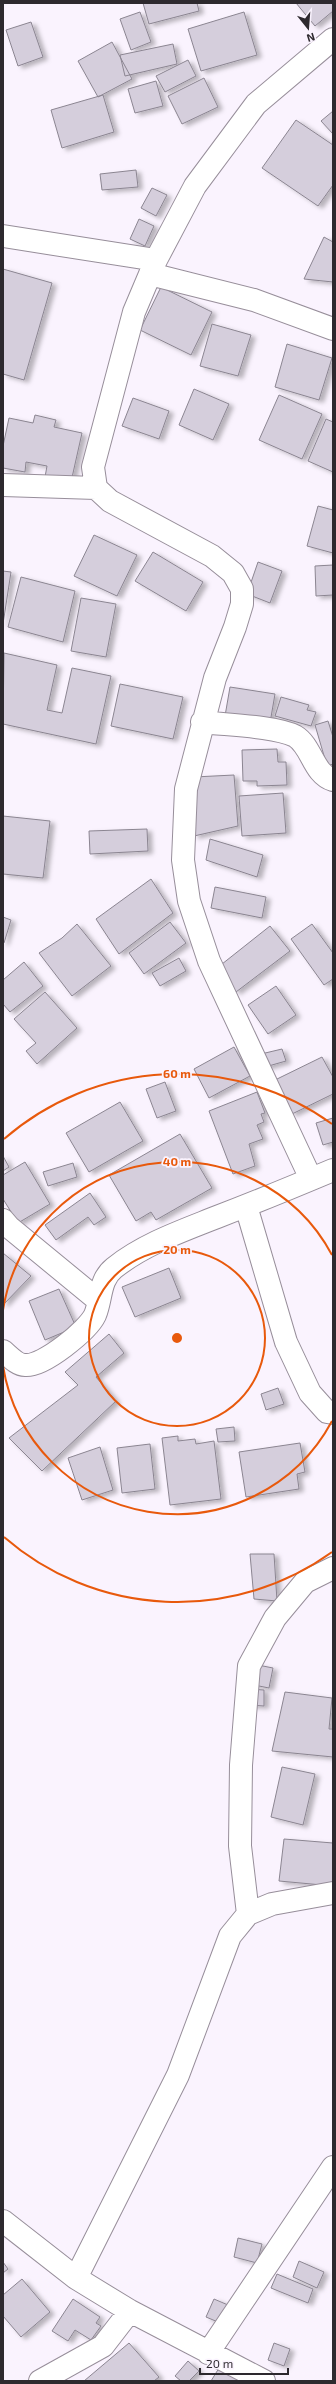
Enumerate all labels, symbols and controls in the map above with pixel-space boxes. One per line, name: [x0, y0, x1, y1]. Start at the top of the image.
north arrow: [288, 8, 328, 48]
text: N: [305, 31, 317, 45]
text: 60 m: [163, 1066, 191, 1080]
text: 40 m: [163, 1154, 191, 1168]
text: 20 m: [163, 1242, 191, 1256]
centre of rings: [170, 1331, 184, 1345]
scale bar: [200, 2350, 288, 2376]
text: 20 m: [206, 2356, 233, 2370]

